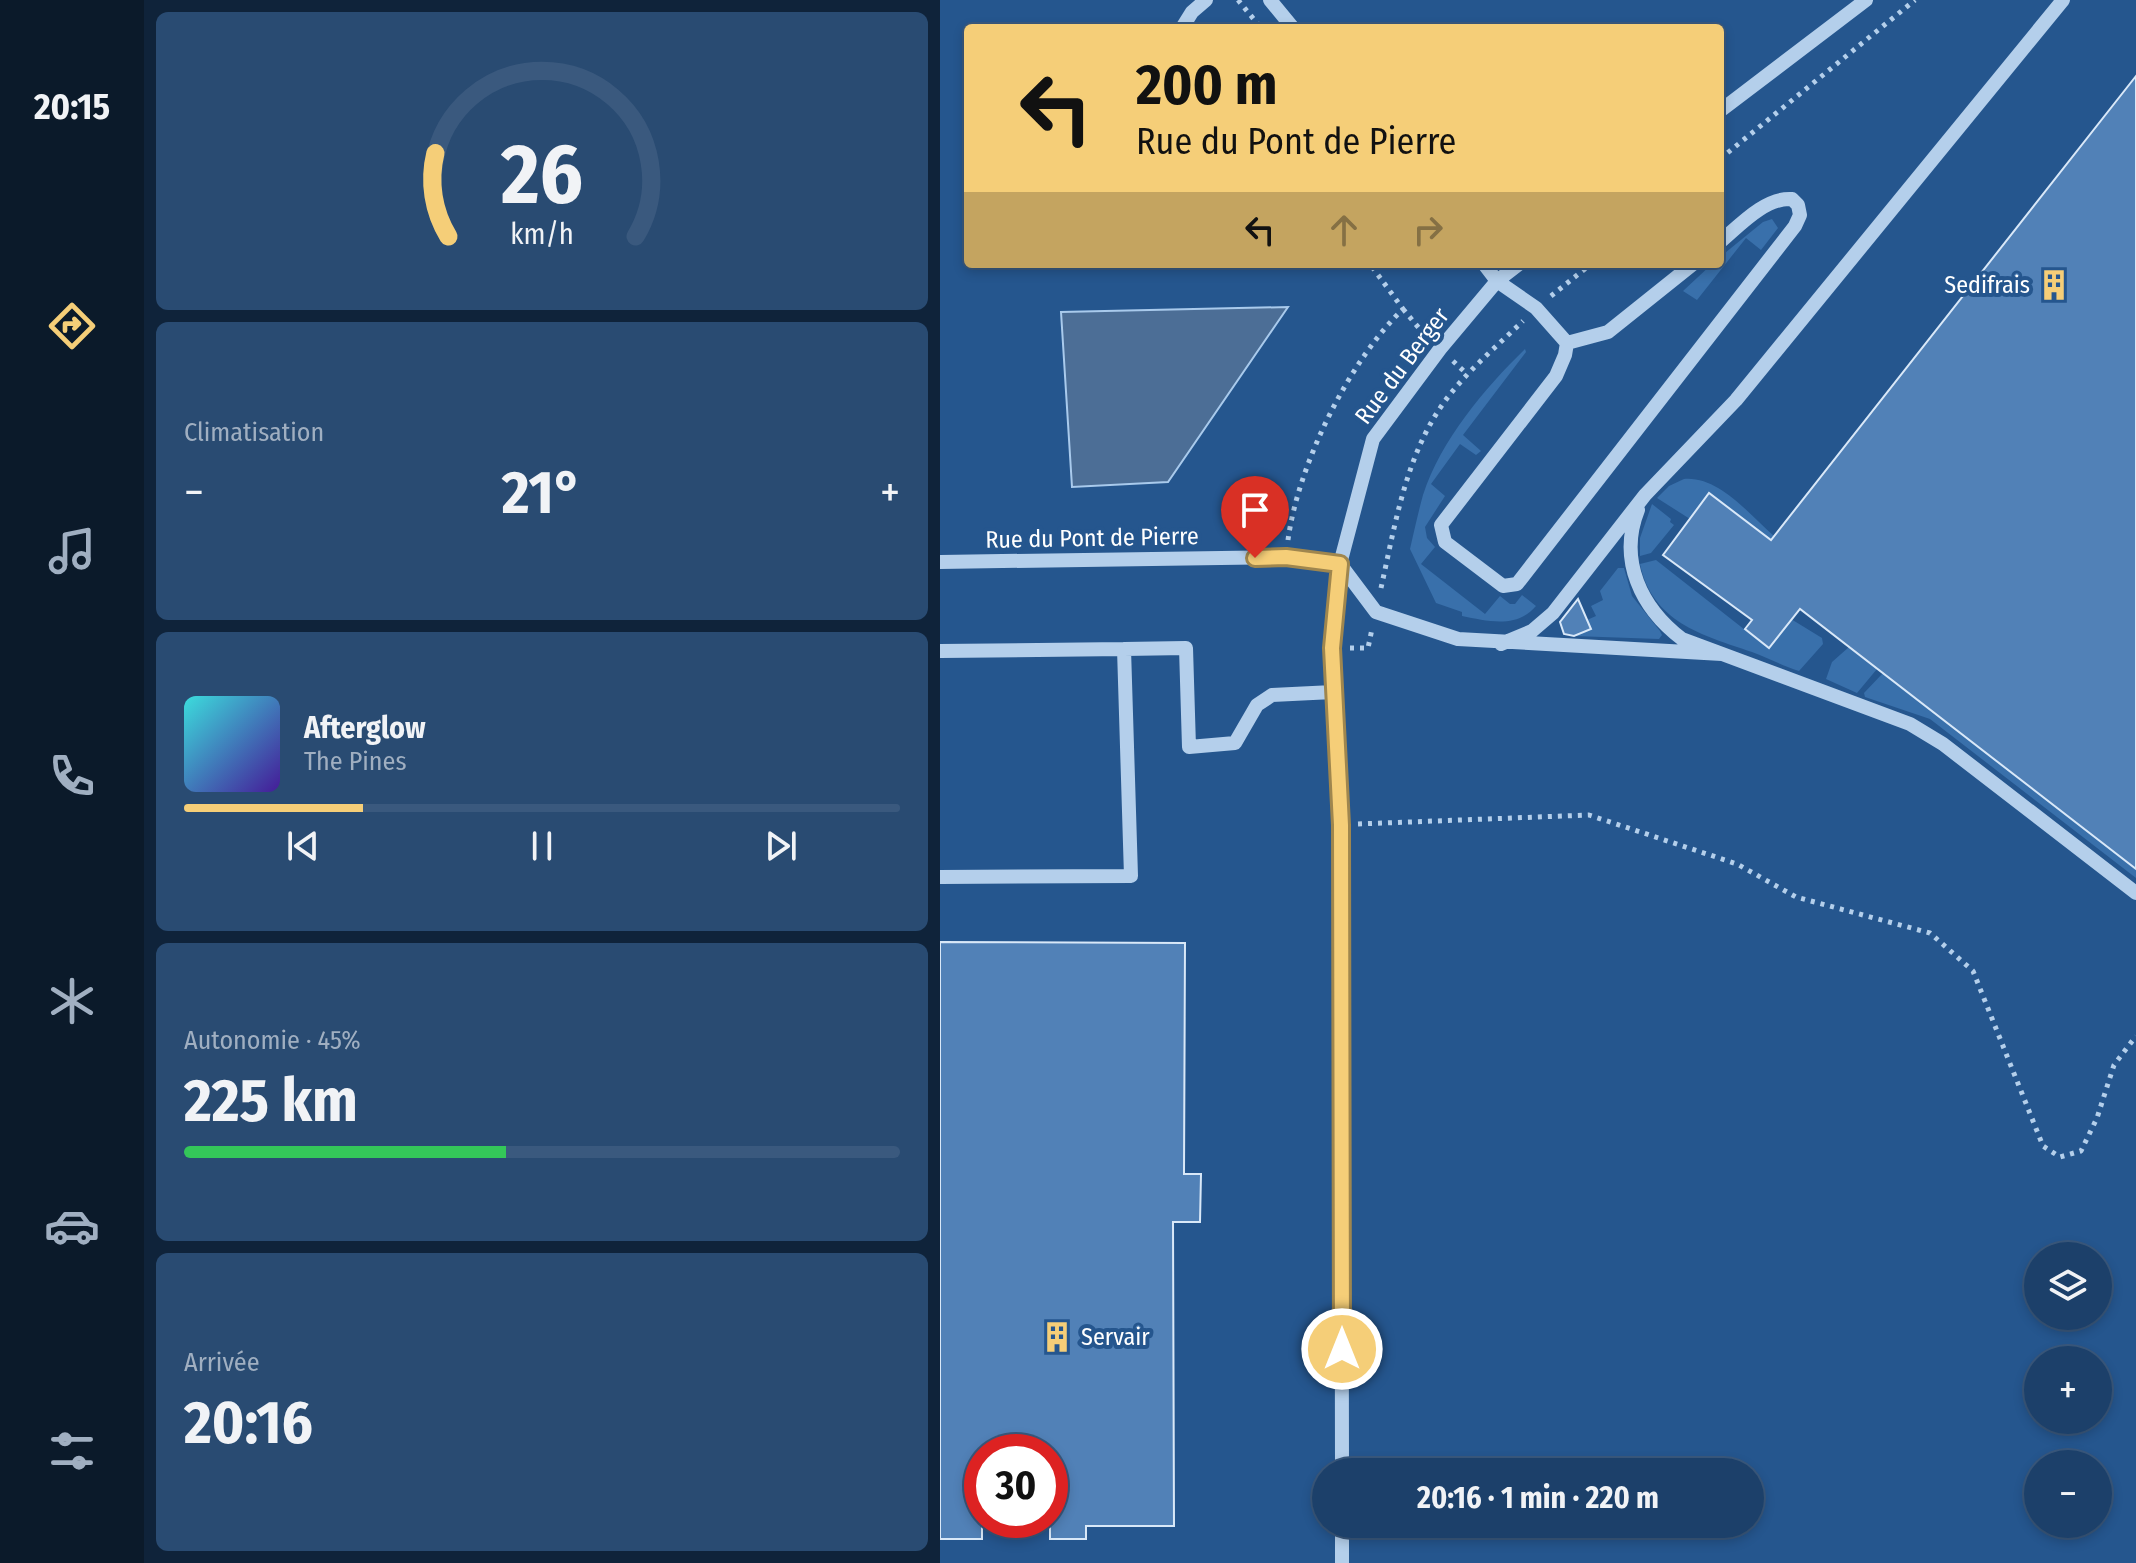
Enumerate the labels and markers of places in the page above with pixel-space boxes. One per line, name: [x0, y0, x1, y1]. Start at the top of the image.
building icon: Sedifrais: [2037, 268, 2071, 302]
place label: Sedifrais: [1944, 271, 2030, 299]
pin: [1221, 476, 1289, 558]
building icon: Servair: [1040, 1320, 1074, 1354]
place label: Servair: [1081, 1323, 1150, 1351]

